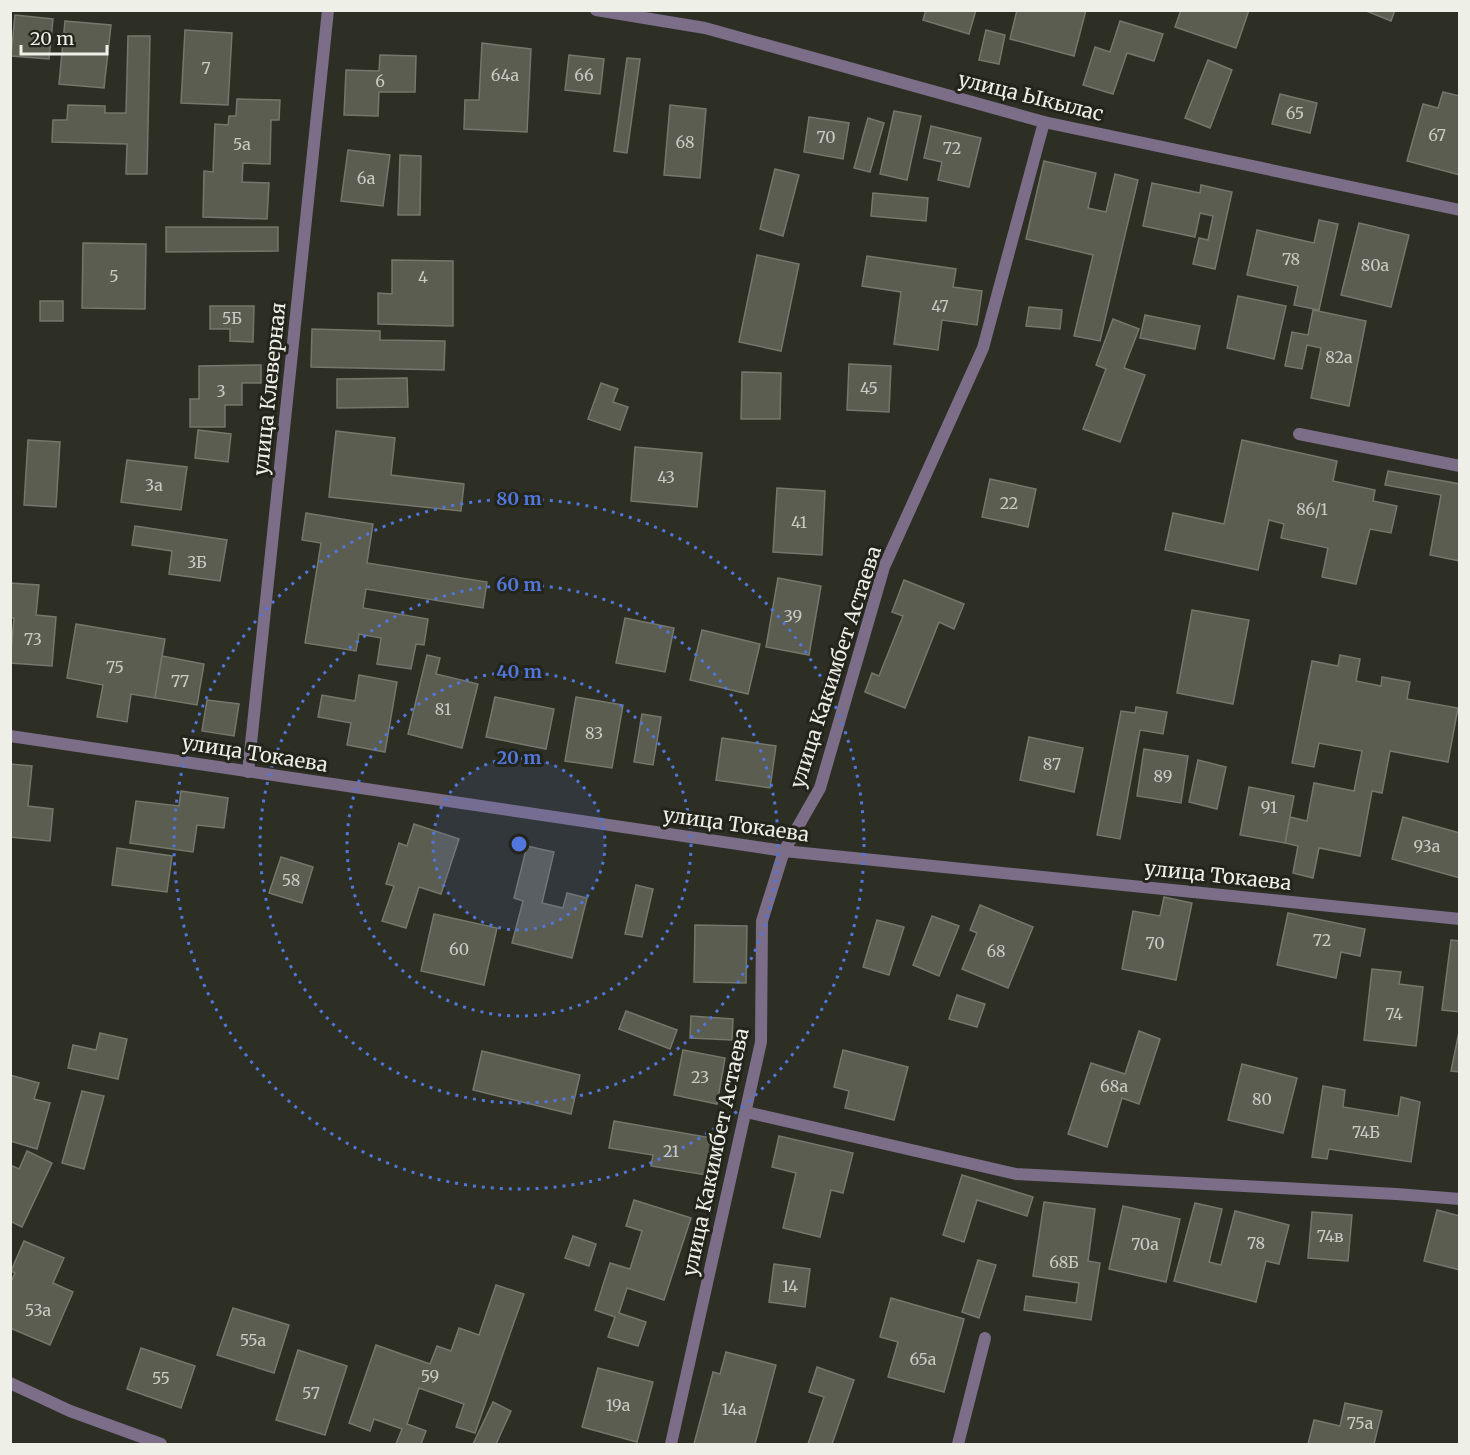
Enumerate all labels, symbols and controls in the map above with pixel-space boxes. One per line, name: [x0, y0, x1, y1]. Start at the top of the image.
scale bar: [21, 18, 106, 56]
text: 20 m: [30, 27, 74, 50]
house number: 7: [201, 58, 211, 78]
house number: 64а: [491, 65, 520, 85]
house number: 66: [574, 65, 594, 85]
street label: улица Ыкылас: [956, 66, 1106, 126]
house number: 6: [375, 71, 385, 91]
house number: 65: [1286, 103, 1304, 123]
house number: 67: [1428, 125, 1446, 145]
house number: 70: [817, 127, 836, 147]
house number: 68: [675, 132, 695, 152]
house number: 5а: [233, 134, 251, 154]
house number: 72: [943, 138, 961, 158]
house number: 6а: [357, 168, 376, 188]
house number: 78: [1282, 249, 1300, 269]
house number: 80а: [1361, 255, 1390, 275]
house number: 5: [109, 266, 119, 286]
house number: 4: [418, 267, 428, 287]
house number: 47: [931, 296, 949, 316]
street label: улица Клеверная: [247, 301, 291, 477]
house number: 5Б: [222, 308, 242, 328]
house number: 82а: [1325, 347, 1353, 367]
house number: 45: [860, 378, 878, 398]
house number: 3: [216, 381, 226, 401]
house number: 43: [657, 467, 675, 487]
house number: 3а: [145, 475, 163, 495]
text: 80 m: [496, 487, 542, 510]
house number: 22: [1000, 493, 1018, 513]
house number: 86/1: [1296, 499, 1328, 519]
house number: 41: [791, 512, 807, 532]
street label: улица Какимбет Астаева: [784, 542, 886, 791]
house number: 3Б: [187, 552, 207, 572]
text: 60 m: [496, 573, 542, 596]
house number: 39: [784, 606, 802, 626]
house number: 73: [24, 629, 42, 649]
house number: 75: [106, 657, 124, 677]
text: 40 m: [496, 660, 542, 683]
house number: 77: [171, 671, 189, 691]
house number: 81: [435, 699, 451, 719]
house number: 83: [585, 723, 603, 743]
street label: улица Токаева: [180, 729, 330, 777]
text: 20 m: [497, 746, 541, 769]
house number: 87: [1043, 754, 1061, 774]
house number: 89: [1154, 766, 1172, 786]
house number: 91: [1261, 797, 1277, 817]
street label: улица Токаева: [661, 801, 811, 847]
centre of rings: [509, 834, 529, 854]
house number: 93а: [1414, 836, 1441, 856]
street label: улица Токаева: [1143, 855, 1293, 895]
house number: 58: [282, 870, 300, 890]
house number: 72: [1313, 930, 1331, 950]
house number: 70: [1146, 933, 1165, 953]
house number: 60: [449, 939, 469, 959]
house number: 68: [986, 941, 1006, 961]
house number: 74: [1385, 1004, 1403, 1024]
street label: улица Какимбет Астаева: [676, 1025, 754, 1279]
house number: 23: [691, 1067, 709, 1087]
house number: 68а: [1100, 1076, 1128, 1096]
house number: 80: [1252, 1089, 1272, 1109]
house number: 74Б: [1352, 1122, 1380, 1142]
house number: 21: [663, 1141, 679, 1161]
house number: 74в: [1317, 1226, 1343, 1246]
house number: 78: [1247, 1233, 1265, 1253]
house number: 70а: [1131, 1234, 1159, 1254]
house number: 68Б: [1049, 1252, 1079, 1272]
house number: 14: [782, 1276, 798, 1296]
house number: 53а: [25, 1300, 52, 1320]
house number: 55а: [240, 1330, 267, 1350]
house number: 65а: [910, 1349, 937, 1369]
house number: 59: [421, 1366, 439, 1386]
house number: 55: [152, 1368, 170, 1388]
house number: 57: [302, 1383, 320, 1403]
house number: 19а: [606, 1395, 631, 1415]
house number: 14а: [721, 1399, 747, 1419]
house number: 75а: [1347, 1413, 1374, 1433]

